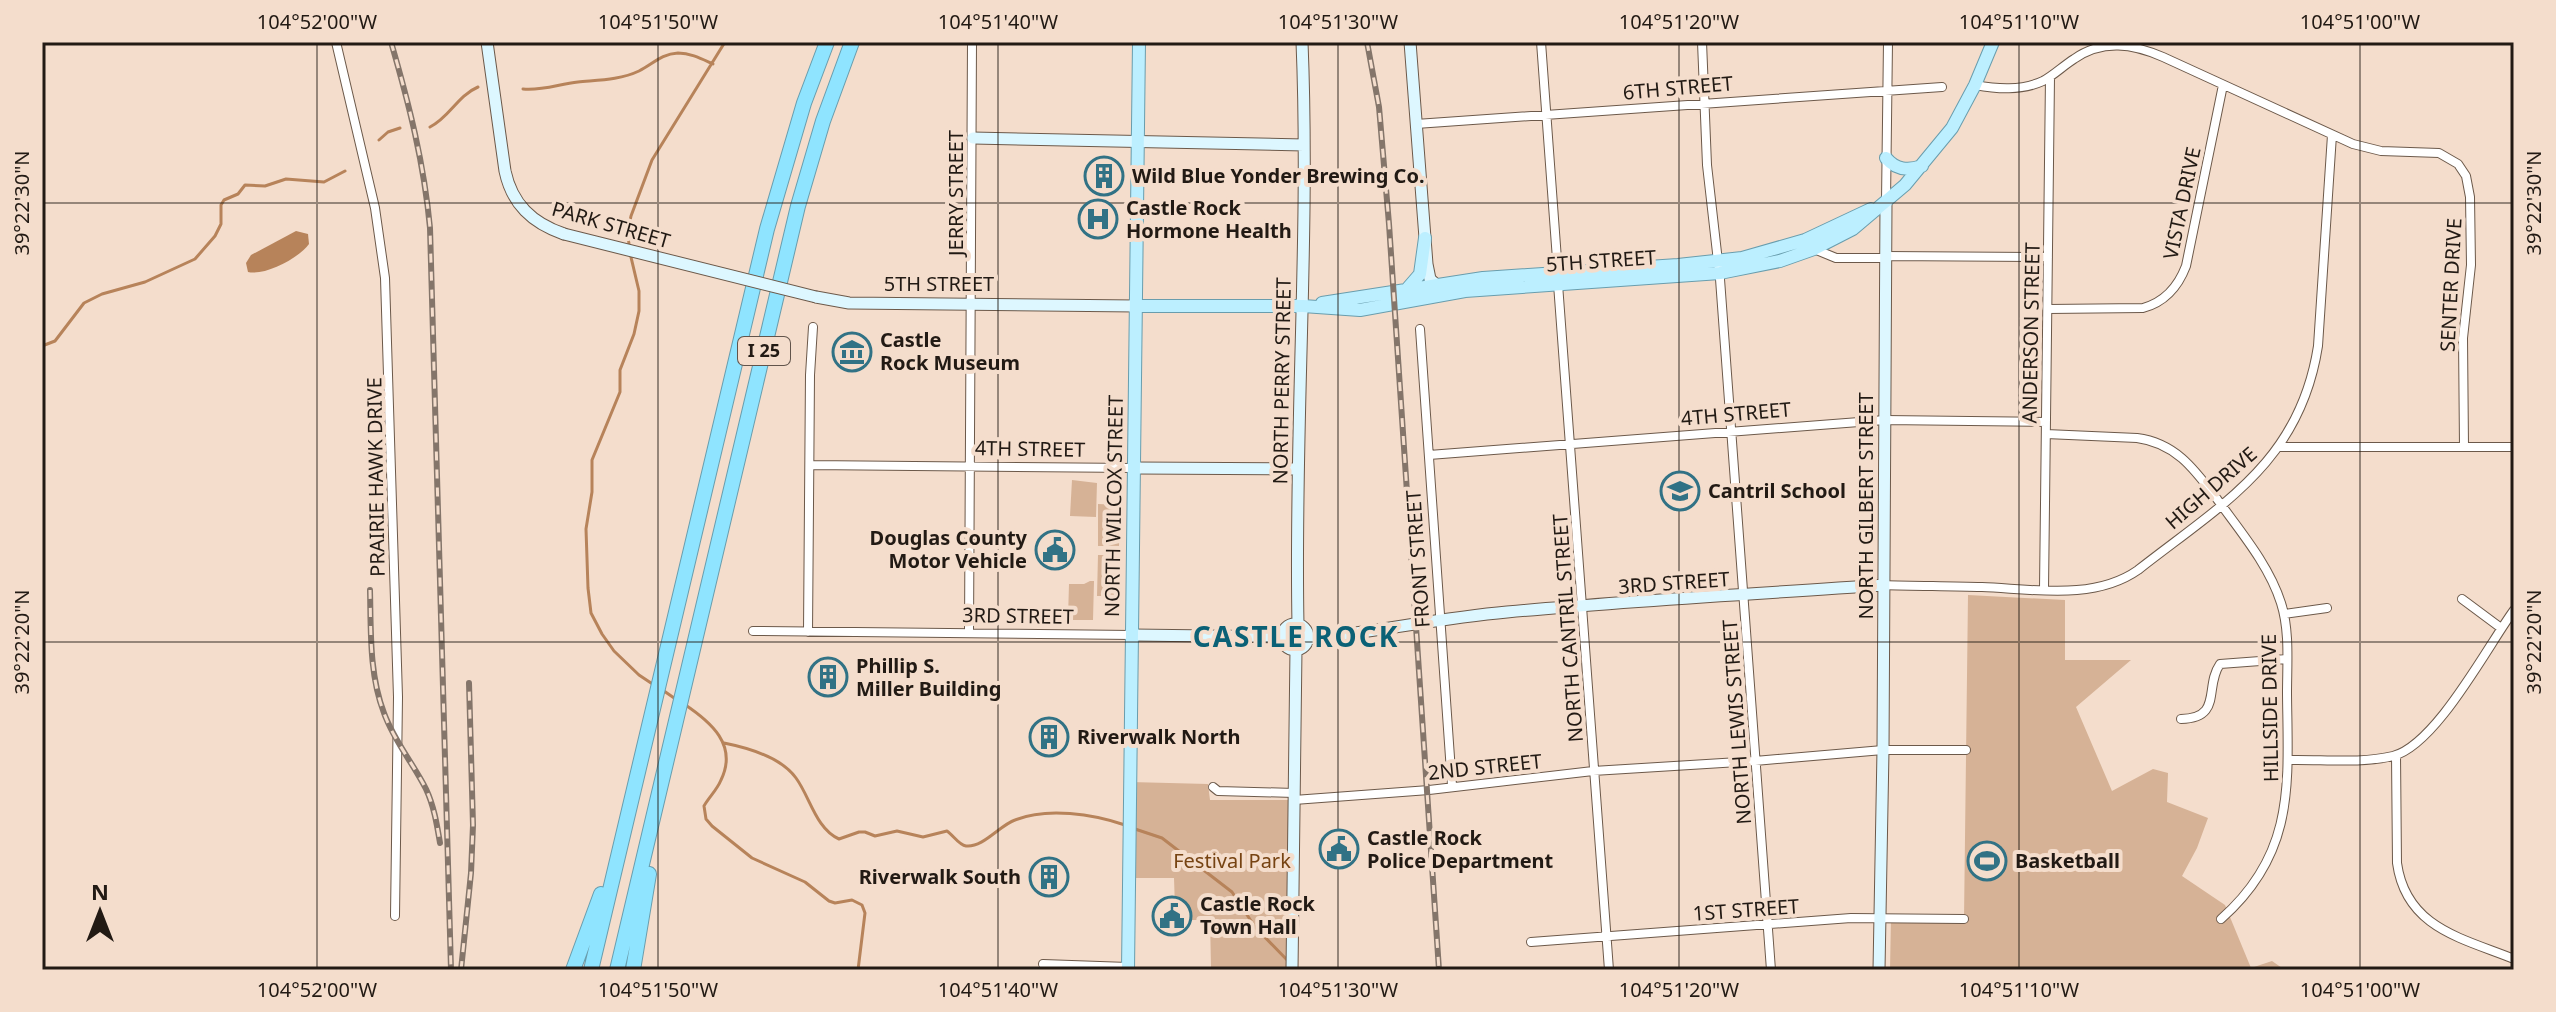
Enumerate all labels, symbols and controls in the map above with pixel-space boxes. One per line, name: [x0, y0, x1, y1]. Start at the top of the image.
text: 104°52'00"W: [257, 8, 378, 35]
text: 104°51'50"W: [598, 8, 719, 35]
text: 104°51'40"W: [938, 8, 1059, 35]
text: 104°51'30"W: [1278, 8, 1399, 35]
text: 104°51'20"W: [1619, 8, 1740, 35]
text: 104°51'10"W: [1959, 8, 2080, 35]
text: 104°51'00"W: [2300, 8, 2421, 35]
street label: 6TH STREET: [1622, 69, 1734, 106]
street label: JERRY STREET: [942, 130, 969, 258]
street label: VISTA DRIVE: [2156, 144, 2207, 262]
text: 39°22'30"N: [8, 150, 35, 256]
text: 39°22'30"N: [2520, 150, 2547, 256]
building icon: Wild Blue Yonder Brewing Co.: [1083, 155, 1125, 197]
place label: Wild Blue Yonder Brewing Co.: [1132, 162, 1425, 189]
place label: Castle Rock Hormone Health: [1126, 194, 1292, 244]
street label: PARK STREET: [549, 195, 673, 254]
hospital icon: Castle Rock Hormone Health: [1077, 198, 1119, 240]
street label: SENTER DRIVE: [2434, 217, 2467, 353]
street label: ANDERSON STREET: [2015, 242, 2046, 424]
street label: 5TH STREET: [1545, 243, 1657, 278]
street label: 5TH STREET: [884, 270, 994, 297]
street label: NORTH PERRY STREET: [1266, 277, 1297, 485]
place label: Castle Rock Museum: [880, 326, 1020, 376]
museum icon: Castle Rock Museum: [831, 331, 873, 373]
road number: I 25: [738, 337, 790, 365]
street label: PRAIRIE HAWK DRIVE: [360, 377, 391, 577]
street label: NORTH GILBERT STREET: [1852, 393, 1879, 620]
street label: NORTH WILCOX STREET: [1098, 395, 1129, 617]
street label: 4TH STREET: [1680, 395, 1792, 432]
street label: 4TH STREET: [975, 434, 1085, 463]
street label: HIGH DRIVE: [2159, 440, 2262, 535]
school or university icon: Cantril School: [1659, 470, 1701, 512]
place label: Cantril School: [1708, 477, 1846, 504]
street label: FRONT STREET: [1399, 489, 1436, 629]
street label: NORTH CANTRIL STREET: [1546, 513, 1589, 743]
place label: Douglas County Motor Vehicle: [870, 524, 1028, 574]
public building icon: Douglas County Motor Vehicle: [1034, 529, 1076, 571]
street label: 3RD STREET: [1617, 565, 1731, 600]
text: 39°22'20"N: [8, 589, 35, 695]
text: 39°22'20"N: [2520, 589, 2547, 695]
street label: 3RD STREET: [962, 601, 1074, 630]
district label: CASTLE ROCK: [1193, 617, 1399, 655]
street label: NORTH LEWIS STREET: [1716, 619, 1757, 825]
street label: HILLSIDE DRIVE: [2255, 634, 2284, 782]
place label: Phillip S. Miller Building: [856, 652, 1001, 702]
building icon: Phillip S. Miller Building: [807, 656, 849, 698]
building icon: Riverwalk North: [1028, 716, 1070, 758]
place label: Riverwalk North: [1077, 723, 1240, 750]
street label: 2ND STREET: [1427, 747, 1543, 786]
place label: Castle Rock Police Department: [1367, 824, 1554, 874]
public building icon: Castle Rock Police Department: [1318, 828, 1360, 870]
sports icon: Basketball: [1966, 840, 2008, 882]
park label: Festival Park: [1173, 847, 1291, 874]
place label: Basketball: [2015, 847, 2120, 874]
building icon: Riverwalk South: [1028, 856, 1070, 898]
place label: Riverwalk South: [859, 863, 1021, 890]
north arrow: [60, 872, 140, 952]
text: N: [91, 876, 109, 906]
place label: Castle Rock Town Hall: [1200, 890, 1316, 940]
street label: 1ST STREET: [1692, 892, 1800, 927]
public building icon: Castle Rock Town Hall: [1151, 895, 1193, 937]
text: 104°52'00"W: [257, 976, 378, 1003]
text: 104°51'50"W: [598, 976, 719, 1003]
text: 104°51'40"W: [938, 976, 1059, 1003]
text: 104°51'30"W: [1278, 976, 1399, 1003]
text: 104°51'20"W: [1619, 976, 1740, 1003]
text: 104°51'10"W: [1959, 976, 2080, 1003]
text: 104°51'00"W: [2300, 976, 2421, 1003]

